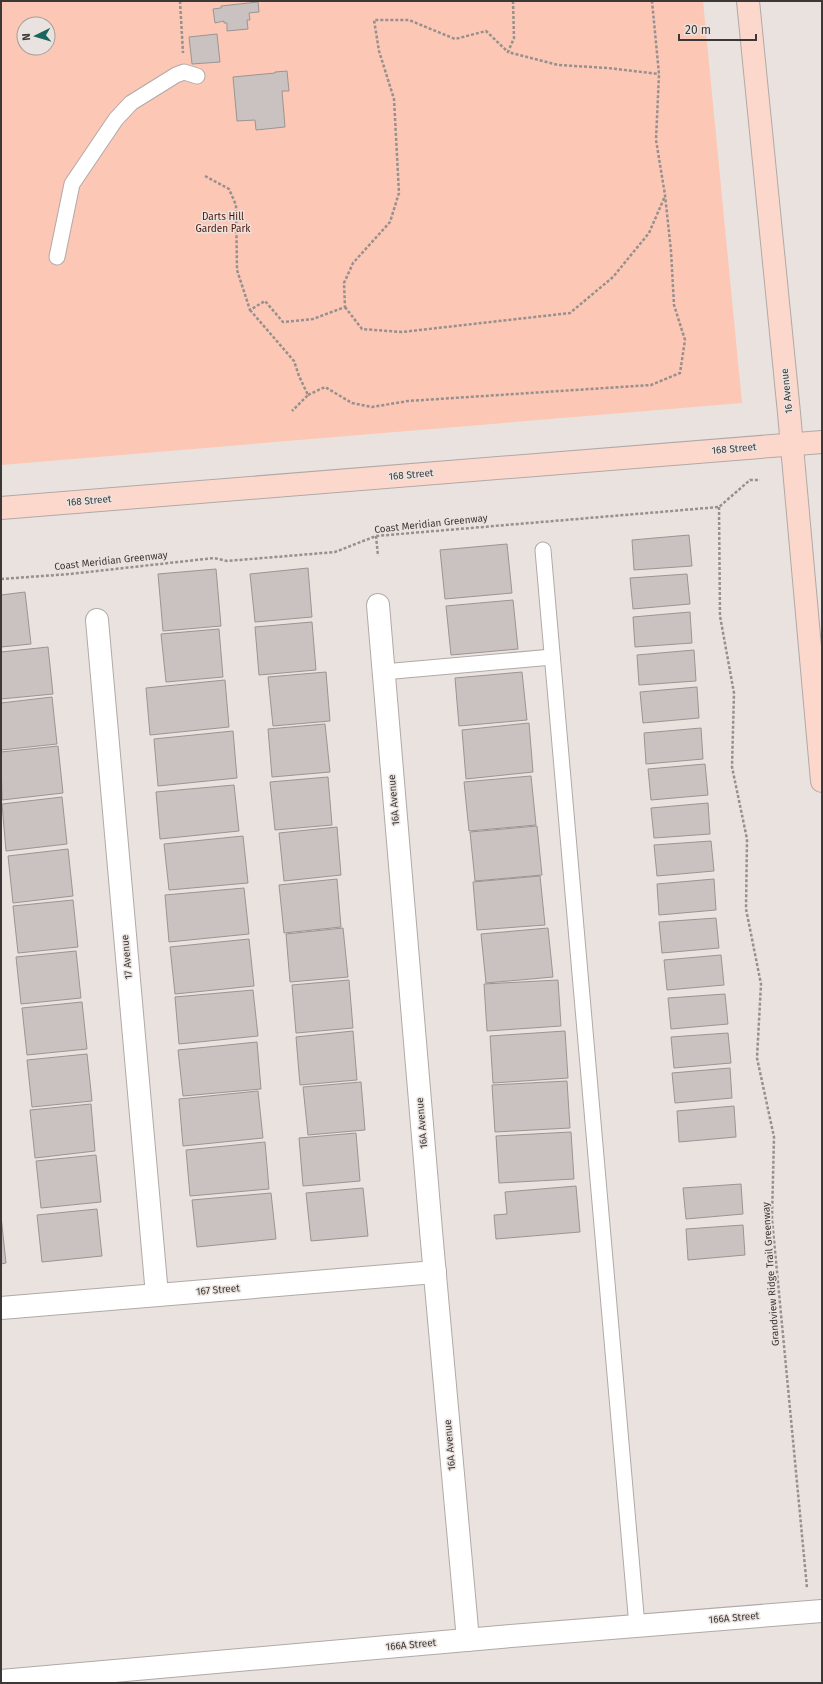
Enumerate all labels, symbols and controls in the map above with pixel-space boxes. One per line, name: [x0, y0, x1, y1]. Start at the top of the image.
north arrow: [16, 16, 56, 56]
scale bar: [679, 16, 756, 42]
text: 20 m: [685, 23, 711, 37]
text: N: [20, 33, 33, 41]
park label: Darts Hill Garden Park: [196, 211, 251, 235]
street label: 16 Avenue: [779, 368, 795, 414]
street label: 168 Street: [711, 441, 757, 457]
street label: 168 Street: [388, 467, 434, 483]
street label: 168 Street: [66, 493, 112, 509]
street label: Coast Meridian Greenway: [374, 512, 488, 536]
street label: Coast Meridian Greenway: [54, 549, 168, 573]
street label: 16A Avenue: [386, 774, 402, 826]
street label: 17 Avenue: [119, 934, 135, 980]
street label: 16A Avenue: [414, 1097, 430, 1149]
street label: Grandview Ridge Trail Greenway: [760, 1202, 782, 1346]
street label: 167 Street: [196, 1282, 241, 1298]
street label: 16A Avenue: [442, 1419, 458, 1471]
street label: 166A Street: [708, 1610, 760, 1626]
street label: 166A Street: [385, 1637, 437, 1653]

